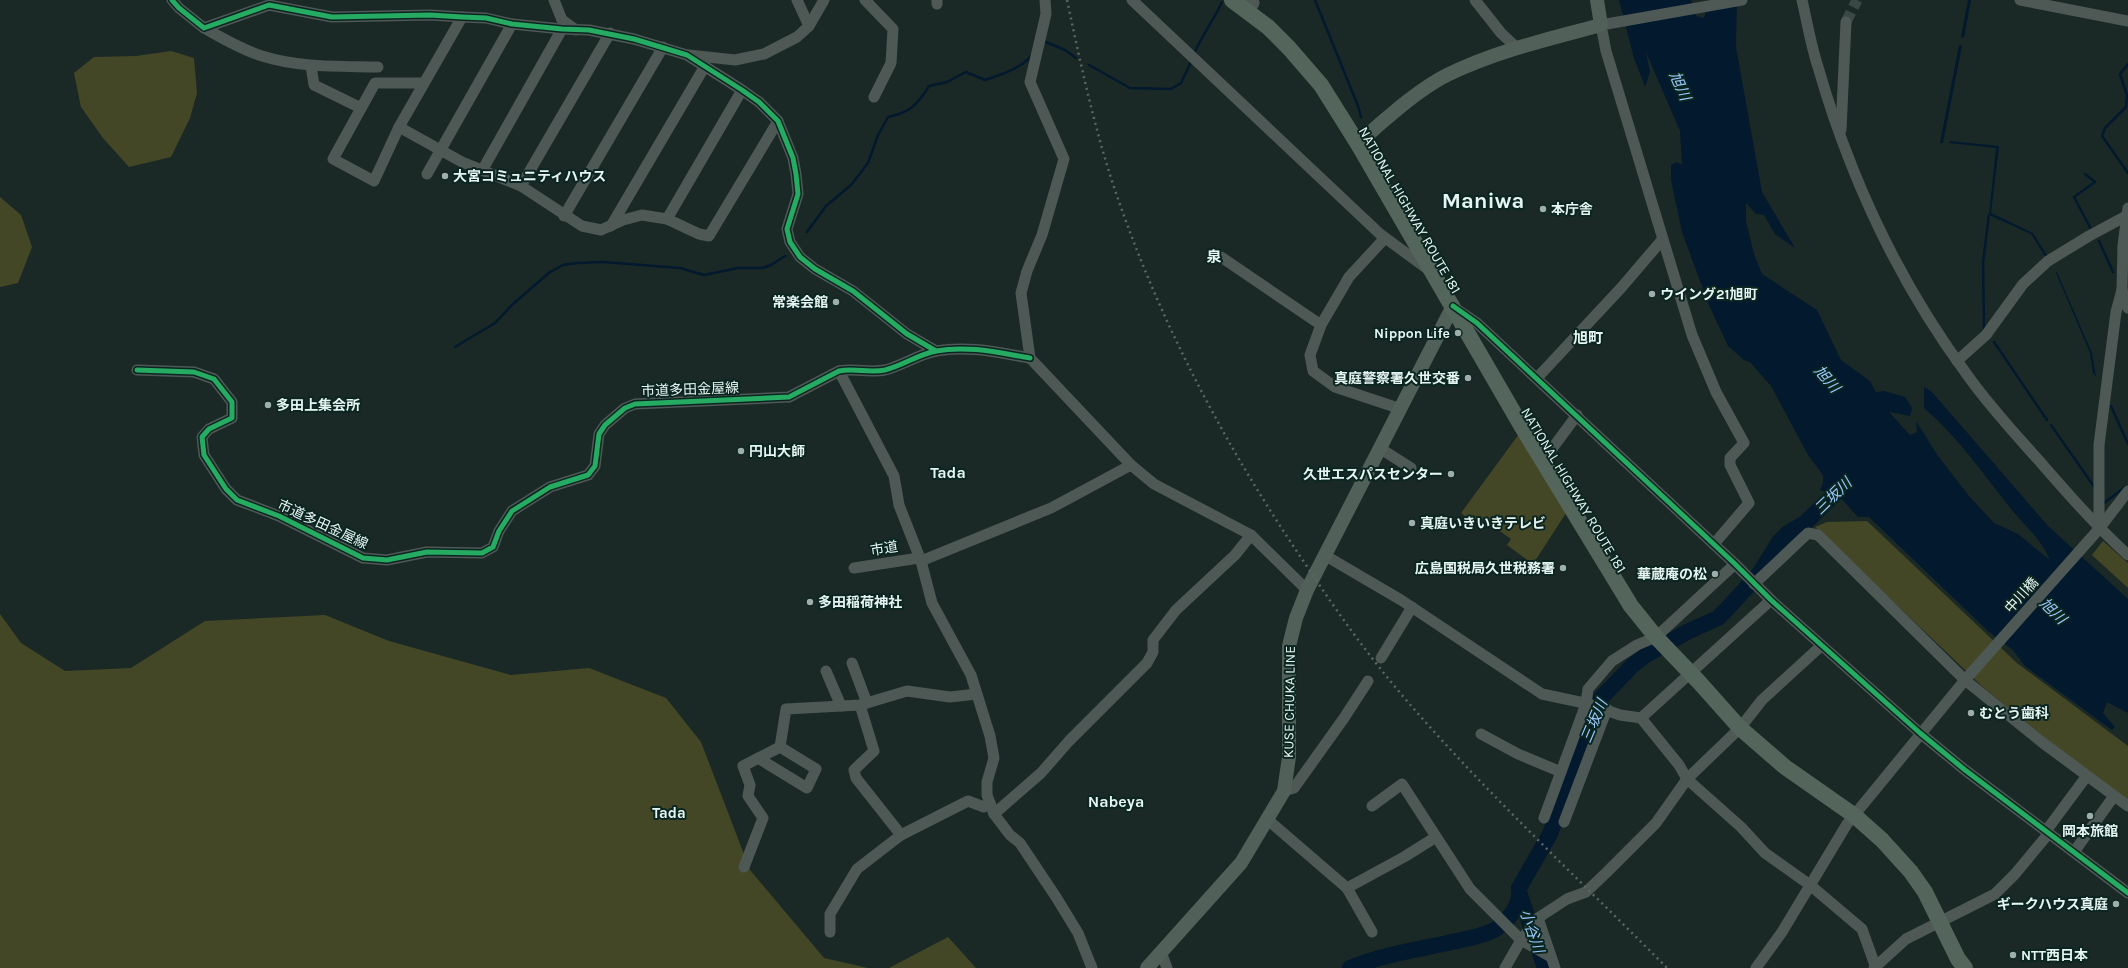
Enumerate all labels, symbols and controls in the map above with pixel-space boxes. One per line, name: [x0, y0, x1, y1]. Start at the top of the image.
water label: 旭川: [1666, 69, 1695, 105]
street label: NATIONAL HIGHWAY ROUTE 181: [1355, 124, 1464, 297]
place label: 大宮コミュニティハウス: [453, 168, 606, 185]
marker: 大宮コミュニティハウス: [440, 171, 450, 181]
district label: Maniwa: [1442, 188, 1524, 214]
place label: 本庁舎: [1551, 201, 1593, 218]
marker: 本庁舎: [1538, 204, 1548, 214]
district label: 泉: [1206, 248, 1222, 266]
place label: ウイング21旭町: [1660, 286, 1757, 303]
marker: ウイング21旭町: [1647, 289, 1657, 299]
place label: 常楽会館: [772, 294, 828, 311]
marker: 常楽会館: [831, 297, 841, 307]
place label: Nippon Life: [1374, 325, 1450, 342]
marker: Nippon Life: [1453, 328, 1463, 338]
district label: 旭町: [1573, 329, 1603, 347]
water label: 旭川: [1810, 362, 1845, 398]
place label: 真庭警察署久世交番: [1334, 370, 1460, 387]
marker: 真庭警察署久世交番: [1463, 373, 1473, 383]
street label: 市道多田金屋線: [641, 379, 739, 400]
place label: 多田上集会所: [276, 397, 360, 414]
marker: 多田上集会所: [263, 400, 273, 410]
street label: NATIONAL HIGHWAY ROUTE 181: [1517, 405, 1630, 576]
place label: 円山大師: [749, 443, 805, 460]
marker: 円山大師: [736, 446, 746, 456]
district label: Tada: [930, 463, 966, 482]
place label: 久世エスパスセンター: [1303, 466, 1443, 483]
marker: 久世エスパスセンター: [1446, 469, 1456, 479]
water label: 三坂川: [1811, 473, 1857, 518]
street label: 市道多田金屋線: [275, 496, 371, 553]
place label: 真庭いきいきテレビ: [1420, 515, 1546, 532]
marker: 真庭いきいきテレビ: [1407, 518, 1417, 528]
street label: 市道: [869, 538, 899, 559]
place label: 広島国税局久世税務署: [1415, 560, 1555, 577]
marker: 広島国税局久世税務署: [1558, 563, 1568, 573]
place label: 華蔵庵の松: [1637, 566, 1707, 583]
marker: 華蔵庵の松: [1710, 569, 1720, 579]
street label: 中川橋: [2001, 574, 2042, 617]
place label: 多田稲荷神社: [818, 594, 902, 611]
water label: 旭川: [2036, 594, 2071, 629]
marker: 多田稲荷神社: [805, 597, 815, 607]
street label: KUSE CHUKA LINE: [1280, 646, 1299, 758]
water label: 三坂川: [1577, 695, 1612, 745]
place label: むとう歯科: [1979, 705, 2049, 722]
marker: むとう歯科: [1966, 708, 1976, 718]
district label: Nabeya: [1088, 792, 1144, 811]
district label: Tada: [652, 804, 686, 822]
marker: 岡本旅館: [2085, 811, 2095, 821]
place label: 岡本旅館: [2062, 823, 2118, 840]
place label: ギークハウス真庭: [1997, 896, 2108, 913]
marker: ギークハウス真庭: [2111, 899, 2121, 909]
water label: 小谷川: [1516, 907, 1548, 957]
place label: NTT西日本: [2021, 947, 2088, 964]
marker: NTT西日本: [2008, 950, 2018, 960]

